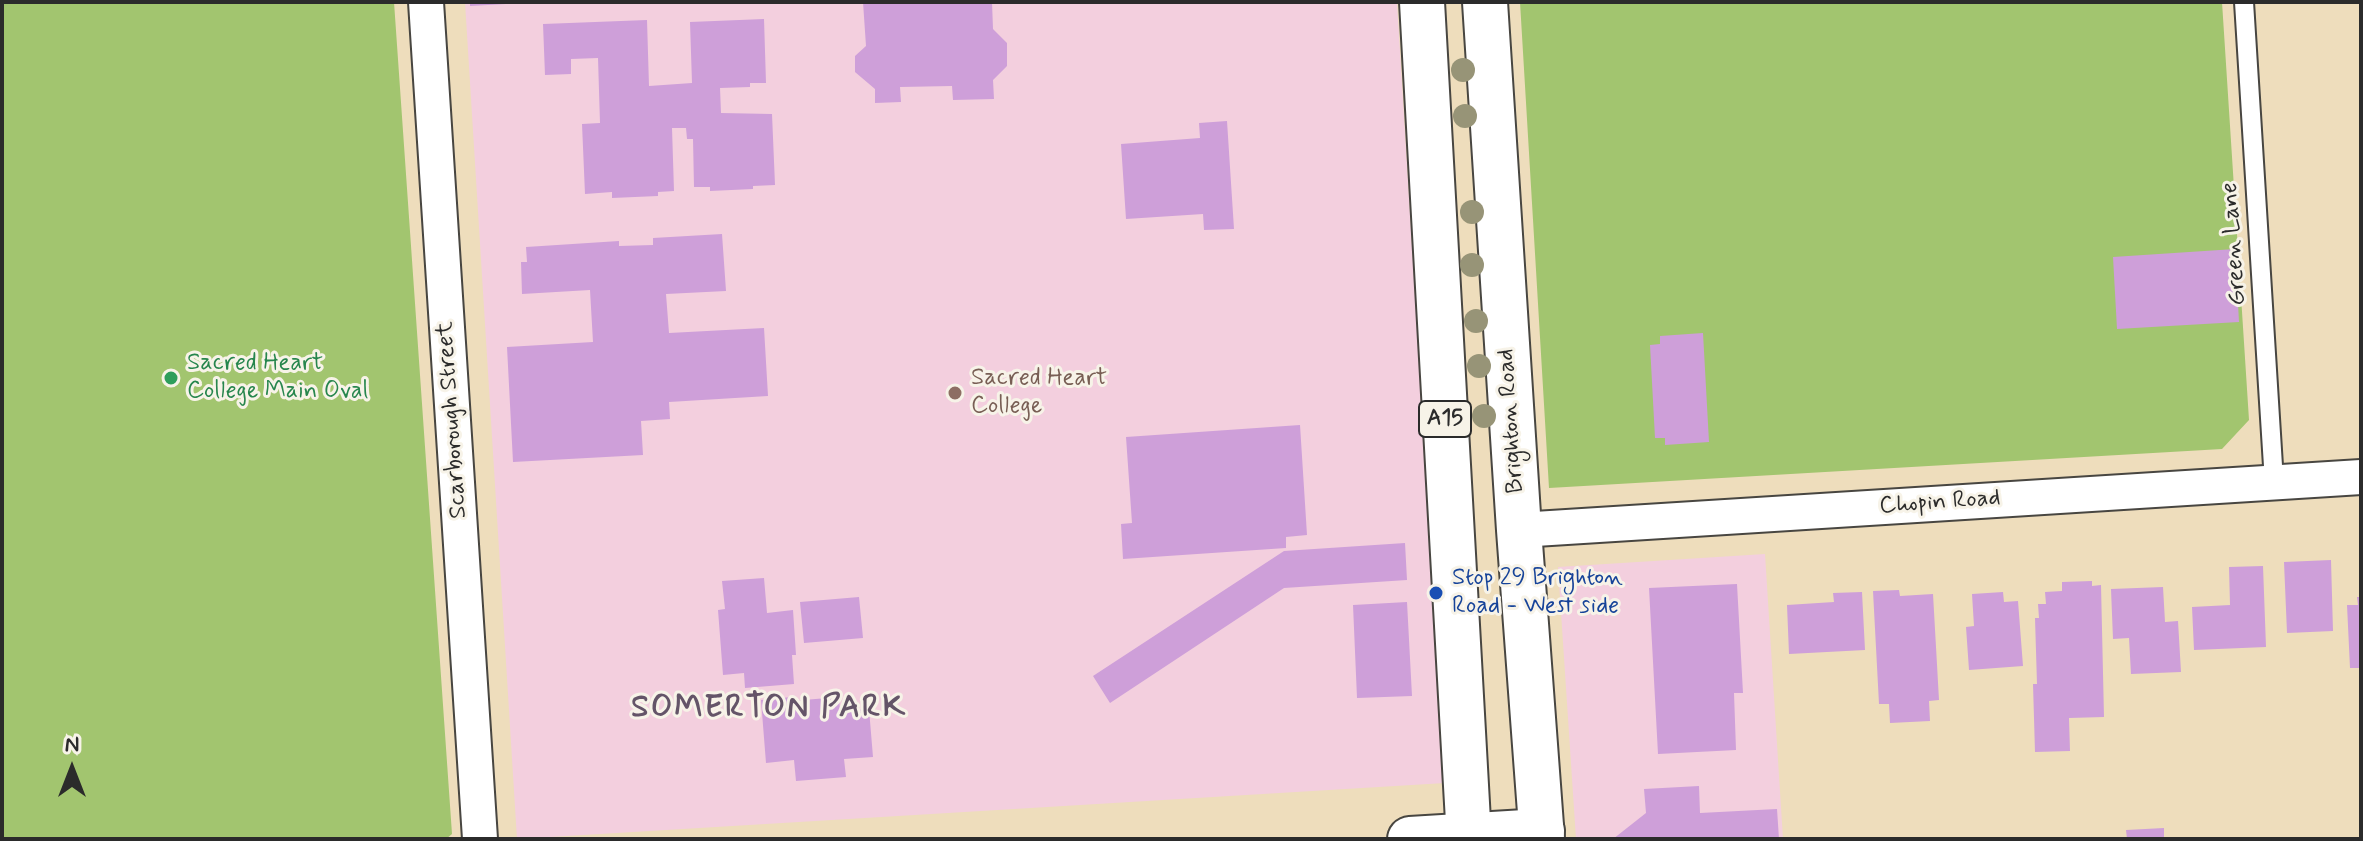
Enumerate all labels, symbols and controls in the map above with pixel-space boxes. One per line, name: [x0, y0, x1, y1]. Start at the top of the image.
street label: Green Lane: [2216, 181, 2254, 307]
street label: Scarborough Street: [432, 320, 474, 520]
street label: Brighton Road: [1493, 348, 1531, 494]
place label: Sacred Heart College Main Oval: [187, 350, 368, 406]
place label: Sacred Heart College: [971, 365, 1107, 421]
marker: Sacred Heart College Main Oval: [162, 369, 180, 387]
marker: Sacred Heart College: [946, 384, 964, 402]
road number: A15: [1419, 401, 1471, 437]
street label: Chopin Road: [1879, 484, 2001, 522]
place label: Stop 29 Brighton Road - West side: [1452, 565, 1623, 621]
marker: Stop 29 Brighton Road - West side: [1427, 584, 1445, 602]
district label: SOMERTON PARK: [630, 690, 908, 728]
north arrow: [32, 729, 112, 809]
text: N: [65, 731, 79, 759]

